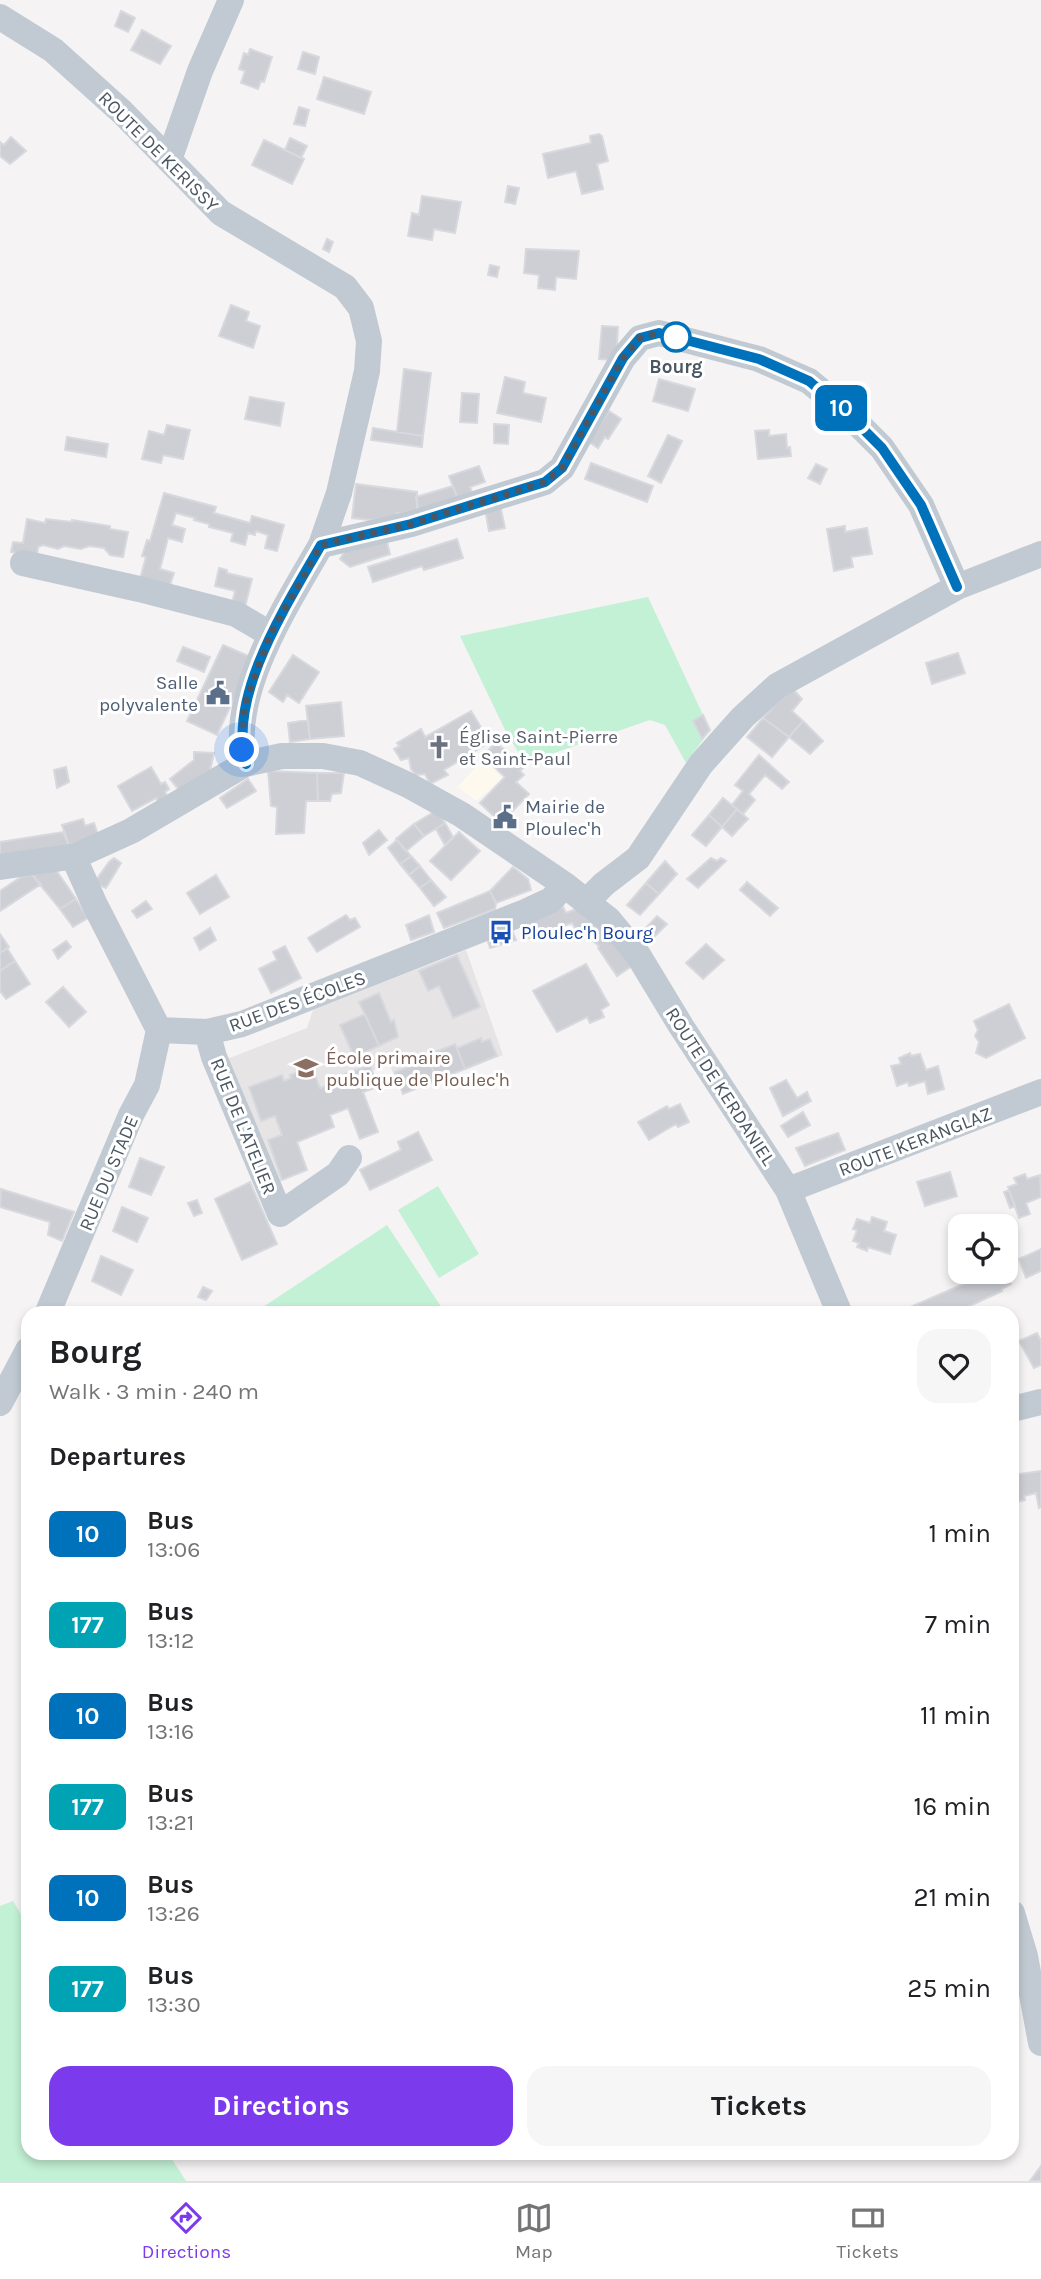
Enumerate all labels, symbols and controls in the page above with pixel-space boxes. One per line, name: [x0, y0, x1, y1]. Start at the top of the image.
street label: ROUTE DE KERISSY: [94, 87, 223, 217]
marker: Bourg: [661, 322, 691, 352]
place label: Bourg: [649, 356, 703, 378]
line badge: 10: [810, 385, 872, 431]
text: 10: [829, 394, 853, 422]
place label: Salle polyvalente: [99, 672, 198, 716]
public building icon: Salle polyvalente: [204, 679, 232, 707]
place label: Église Saint-Pierre et Saint-Paul: [459, 725, 618, 770]
your location: [224, 732, 259, 767]
church icon: Église Saint-Pierre et Saint-Paul: [425, 733, 453, 761]
place label: Mairie de Ploulec'h: [525, 796, 605, 840]
public building icon: Mairie de Ploulec'h: [491, 803, 519, 831]
bus stop icon: Ploulec'h Bourg: [487, 918, 515, 946]
place label: Ploulec'h Bourg: [521, 922, 653, 944]
street label: RUE DES ÉCOLES: [226, 966, 369, 1037]
street label: ROUTE DE KERDANIEL: [661, 1003, 780, 1170]
place label: École primaire publique de Ploulec'h: [326, 1046, 510, 1091]
school or university icon: École primaire publique de Ploulec'h: [292, 1054, 320, 1082]
street label: RUE DE L'ATELIER: [206, 1055, 280, 1198]
street label: ROUTE KERANGLAZ: [836, 1103, 995, 1181]
street label: RUE DU STADE: [75, 1112, 143, 1234]
map controls: [948, 1214, 1018, 1284]
button: locate: [948, 1214, 1018, 1284]
button: heart: [917, 1329, 991, 1403]
text: Bourg: [49, 1333, 142, 1371]
text: Walk · 3 min · 240 m: [49, 1378, 259, 1405]
text: Departures: [49, 1441, 186, 1472]
text: Bus: [147, 1505, 194, 1536]
text: 1 min: [928, 1518, 991, 1549]
text: 10: [76, 1520, 99, 1548]
text: 13:06: [147, 1536, 200, 1563]
text: Bus: [147, 1596, 194, 1627]
text: 7 min: [925, 1609, 991, 1640]
text: 177: [71, 1611, 104, 1639]
text: 13:12: [147, 1627, 194, 1654]
text: Bus: [147, 1687, 194, 1718]
text: 11 min: [920, 1700, 991, 1731]
text: 10: [76, 1702, 99, 1730]
text: 13:16: [147, 1718, 194, 1745]
text: Bus: [147, 1778, 194, 1809]
text: 16 min: [914, 1791, 991, 1822]
text: 177: [71, 1793, 104, 1821]
text: 13:21: [147, 1809, 194, 1836]
text: Bus: [147, 1869, 194, 1900]
text: 21 min: [913, 1882, 991, 1913]
text: 10: [76, 1884, 99, 1912]
text: 13:26: [147, 1900, 200, 1927]
text: Bus: [147, 1960, 194, 1991]
text: 25 min: [907, 1973, 991, 2004]
text: 177: [71, 1975, 104, 2003]
text: 13:30: [147, 1991, 201, 2018]
button: Directions: [49, 2066, 513, 2146]
button: Tickets: [527, 2066, 991, 2146]
tab: Directions: [142, 2199, 231, 2263]
tab: Map: [515, 2199, 553, 2263]
tab: Tickets: [837, 2199, 899, 2263]

